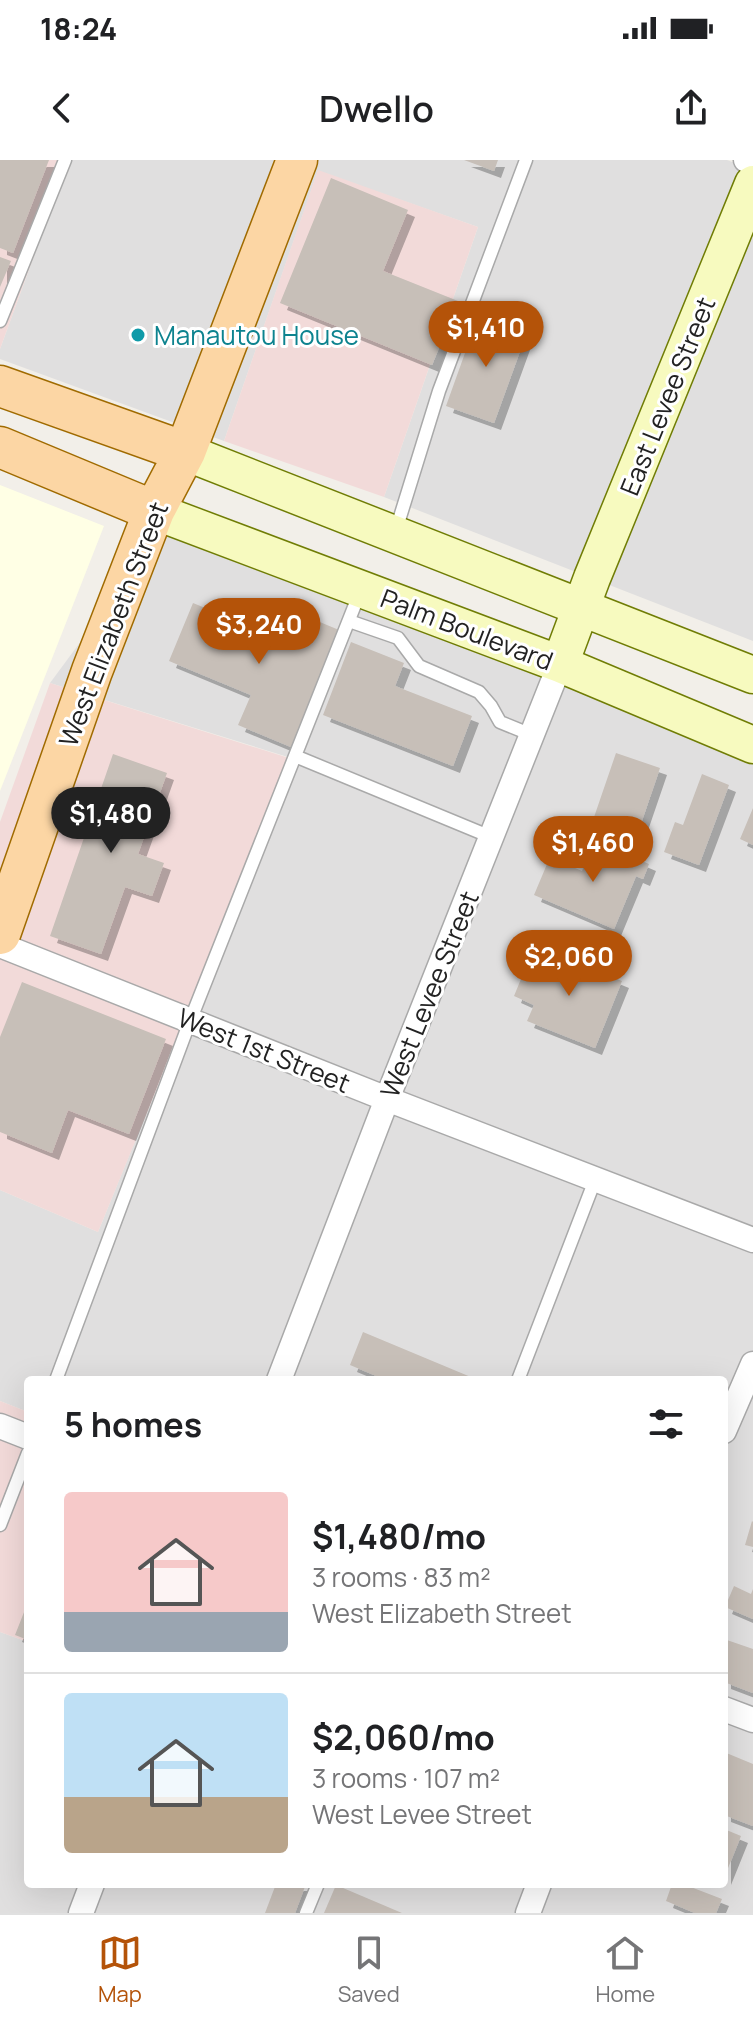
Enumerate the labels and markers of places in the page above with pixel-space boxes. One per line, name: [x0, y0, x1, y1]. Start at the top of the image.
pin: $1,410: [421, 301, 551, 369]
place label: Manautou House: [154, 317, 359, 353]
marker: Manautou House: [129, 326, 147, 344]
pin: $3,240: [194, 598, 324, 666]
pin: $1,480: [46, 787, 176, 855]
pin: $1,460: [528, 816, 658, 884]
pin: $2,060: [504, 930, 634, 998]

